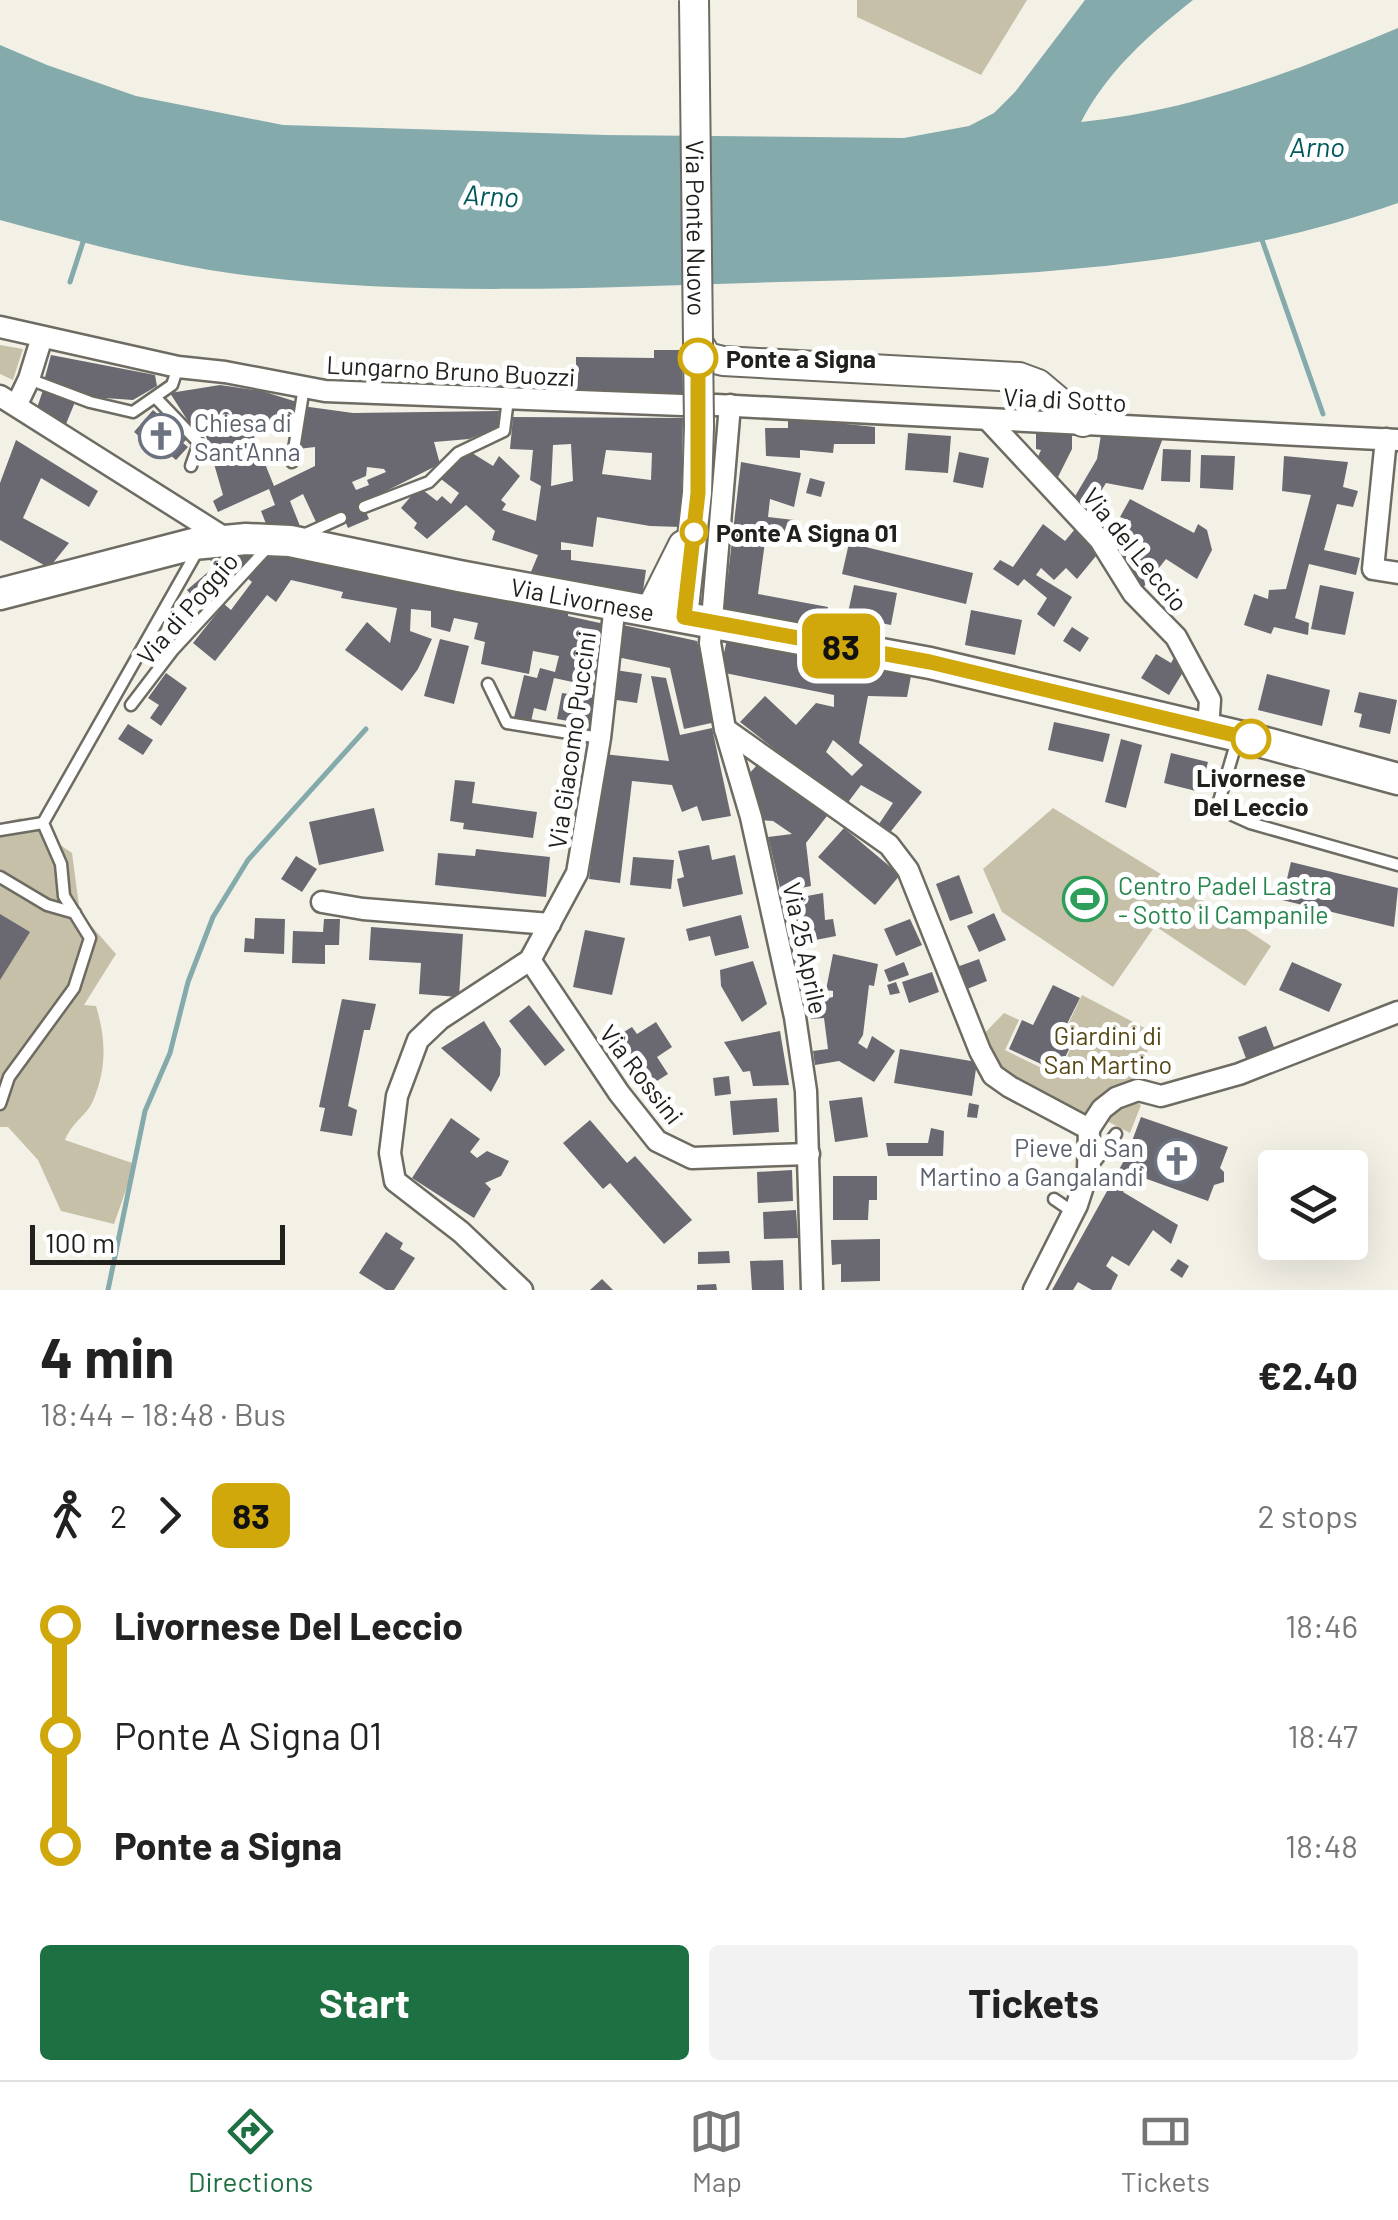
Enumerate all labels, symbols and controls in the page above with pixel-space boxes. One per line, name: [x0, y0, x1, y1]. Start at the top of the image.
water label: Arno: [1289, 129, 1345, 163]
street label: Via Ponte Nuovo: [681, 140, 713, 316]
water label: Arno: [462, 177, 520, 213]
marker: Ponte a Signa: [679, 339, 717, 377]
place label: Ponte a Signa: [726, 343, 876, 373]
street label: Lungarno Bruno Buozzi: [326, 348, 576, 392]
street label: Via di Sotto: [1003, 381, 1127, 417]
place label: Chiesa di Sant'Anna: [194, 407, 301, 466]
church icon: Chiesa di Sant'Anna: [138, 413, 184, 459]
street label: Via del Leccio: [1077, 481, 1195, 617]
place label: Ponte A Signa 01: [716, 517, 897, 547]
marker: Ponte A Signa 01: [681, 519, 707, 545]
street label: Via di Poggio: [130, 546, 244, 670]
street label: Via Livornese: [508, 571, 657, 627]
line badge: 83: [796, 614, 886, 678]
text: 83: [822, 625, 860, 667]
street label: Via Giacomo Puccini: [541, 629, 601, 851]
marker: Livornese Del Leccio: [1232, 720, 1270, 758]
place label: Livornese Del Leccio: [1193, 762, 1309, 821]
place label: Centro Padel Lastra - Sotto il Campanile: [1118, 870, 1332, 929]
sports icon: Centro Padel Lastra - Sotto il Campanile: [1062, 876, 1108, 922]
street label: Via 25 Aprile: [777, 880, 835, 1016]
street label: Via Rossini: [594, 1018, 690, 1130]
park label: Giardini di San Martino: [1044, 1020, 1172, 1079]
place label: Pieve di San Martino a Gangalandi: [919, 1132, 1144, 1191]
church icon: Pieve di San Martino a Gangalandi: [1154, 1138, 1200, 1184]
map controls: [1258, 1150, 1368, 1260]
button: layers: [1258, 1150, 1368, 1260]
scale bar: [30, 1220, 285, 1264]
text: 100 m: [45, 1225, 115, 1259]
text: 4 min: [40, 1323, 174, 1389]
text: €2.40: [1258, 1352, 1358, 1398]
text: 18:44 – 18:48 · Bus: [40, 1394, 286, 1432]
icon: walk: [40, 1488, 95, 1543]
icon: forward: [142, 1488, 197, 1543]
text: 83: [232, 1494, 270, 1536]
text: 2: [110, 1496, 127, 1534]
text: 2 stops: [1257, 1496, 1358, 1534]
text: Livornese Del Leccio: [114, 1602, 463, 1648]
text: 18:46: [1285, 1606, 1358, 1644]
text: Ponte A Signa 01: [114, 1712, 382, 1758]
text: 18:47: [1287, 1716, 1358, 1754]
text: Ponte a Signa: [114, 1822, 342, 1868]
text: 18:48: [1285, 1826, 1358, 1864]
button: Start: [40, 1945, 689, 2060]
button: Tickets: [709, 1945, 1358, 2060]
tab: Directions: [188, 2104, 313, 2198]
tab: Map: [689, 2104, 744, 2198]
tab: Tickets: [1121, 2104, 1210, 2198]

